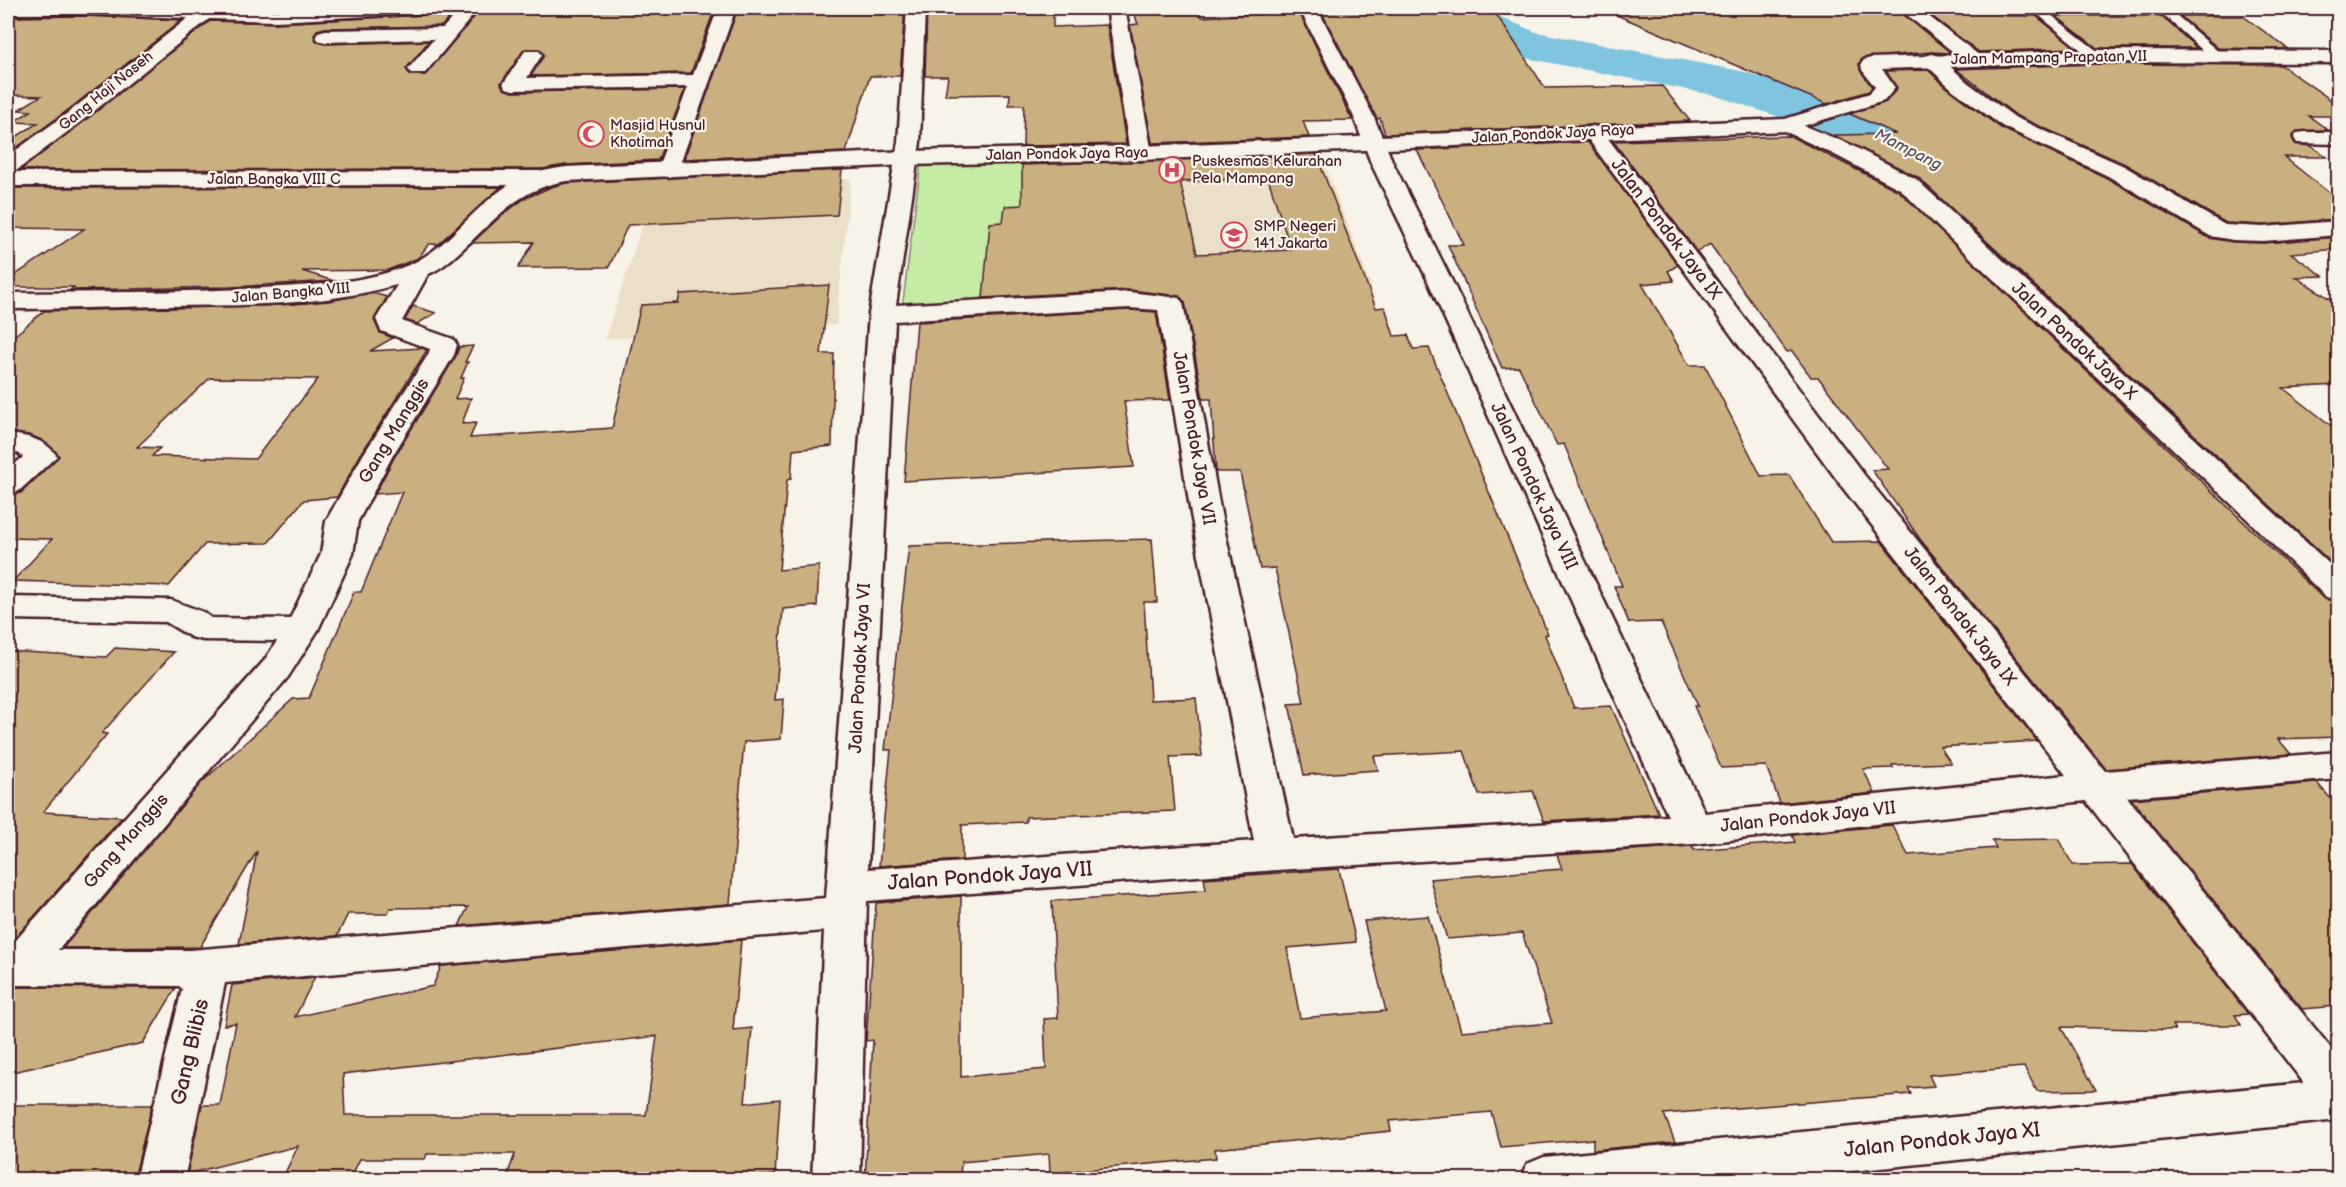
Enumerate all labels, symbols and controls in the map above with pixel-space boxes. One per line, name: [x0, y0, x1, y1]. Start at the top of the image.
street label: Gang Haji Naseh: [55, 47, 157, 135]
street label: Jalan Mampang Prapatan VII: [1951, 47, 2147, 69]
place label: Masjid Husnul Khotimah: [610, 116, 705, 152]
mosque icon: Masjid Husnul Khotimah: [576, 119, 606, 149]
street label: Jalan Pondok Jaya Raya: [1471, 120, 1635, 148]
water label: Mampang: [1871, 125, 1945, 175]
street label: Jalan Pondok Jaya Raya: [985, 143, 1149, 165]
place label: Puskesmas Kelurahan Pela Mampang: [1192, 152, 1342, 188]
hospital icon: Puskesmas Kelurahan Pela Mampang: [1157, 155, 1187, 185]
street label: Jalan Pondok Jaya IX: [1606, 155, 1726, 304]
street label: Jalan Bangka VIII C: [207, 170, 341, 189]
place label: SMP Negeri 141 Jakarta: [1254, 217, 1336, 253]
school or university icon: SMP Negeri 141 Jakarta: [1219, 220, 1249, 250]
street label: Jalan Bangka VIII: [231, 278, 351, 308]
street label: Jalan Pondok Jaya X: [2007, 278, 2142, 405]
street label: Jalan Pondok Jaya VII: [1168, 349, 1220, 527]
street label: Gang Manggis: [354, 375, 434, 487]
street label: Jalan Pondok Jaya VIII: [1486, 399, 1582, 573]
street label: Jalan Pondok Jaya IX: [1899, 542, 2021, 690]
street label: Jalan Pondok Jaya VI: [845, 582, 875, 754]
street label: Gang Manggis: [79, 789, 173, 893]
street label: Jalan Pondok Jaya VII: [1719, 797, 1897, 837]
street label: Jalan Pondok Jaya VII: [887, 856, 1093, 896]
street label: Gang Blibis: [166, 996, 214, 1108]
street label: Jalan Pondok Jaya XI: [1843, 1117, 2041, 1163]

